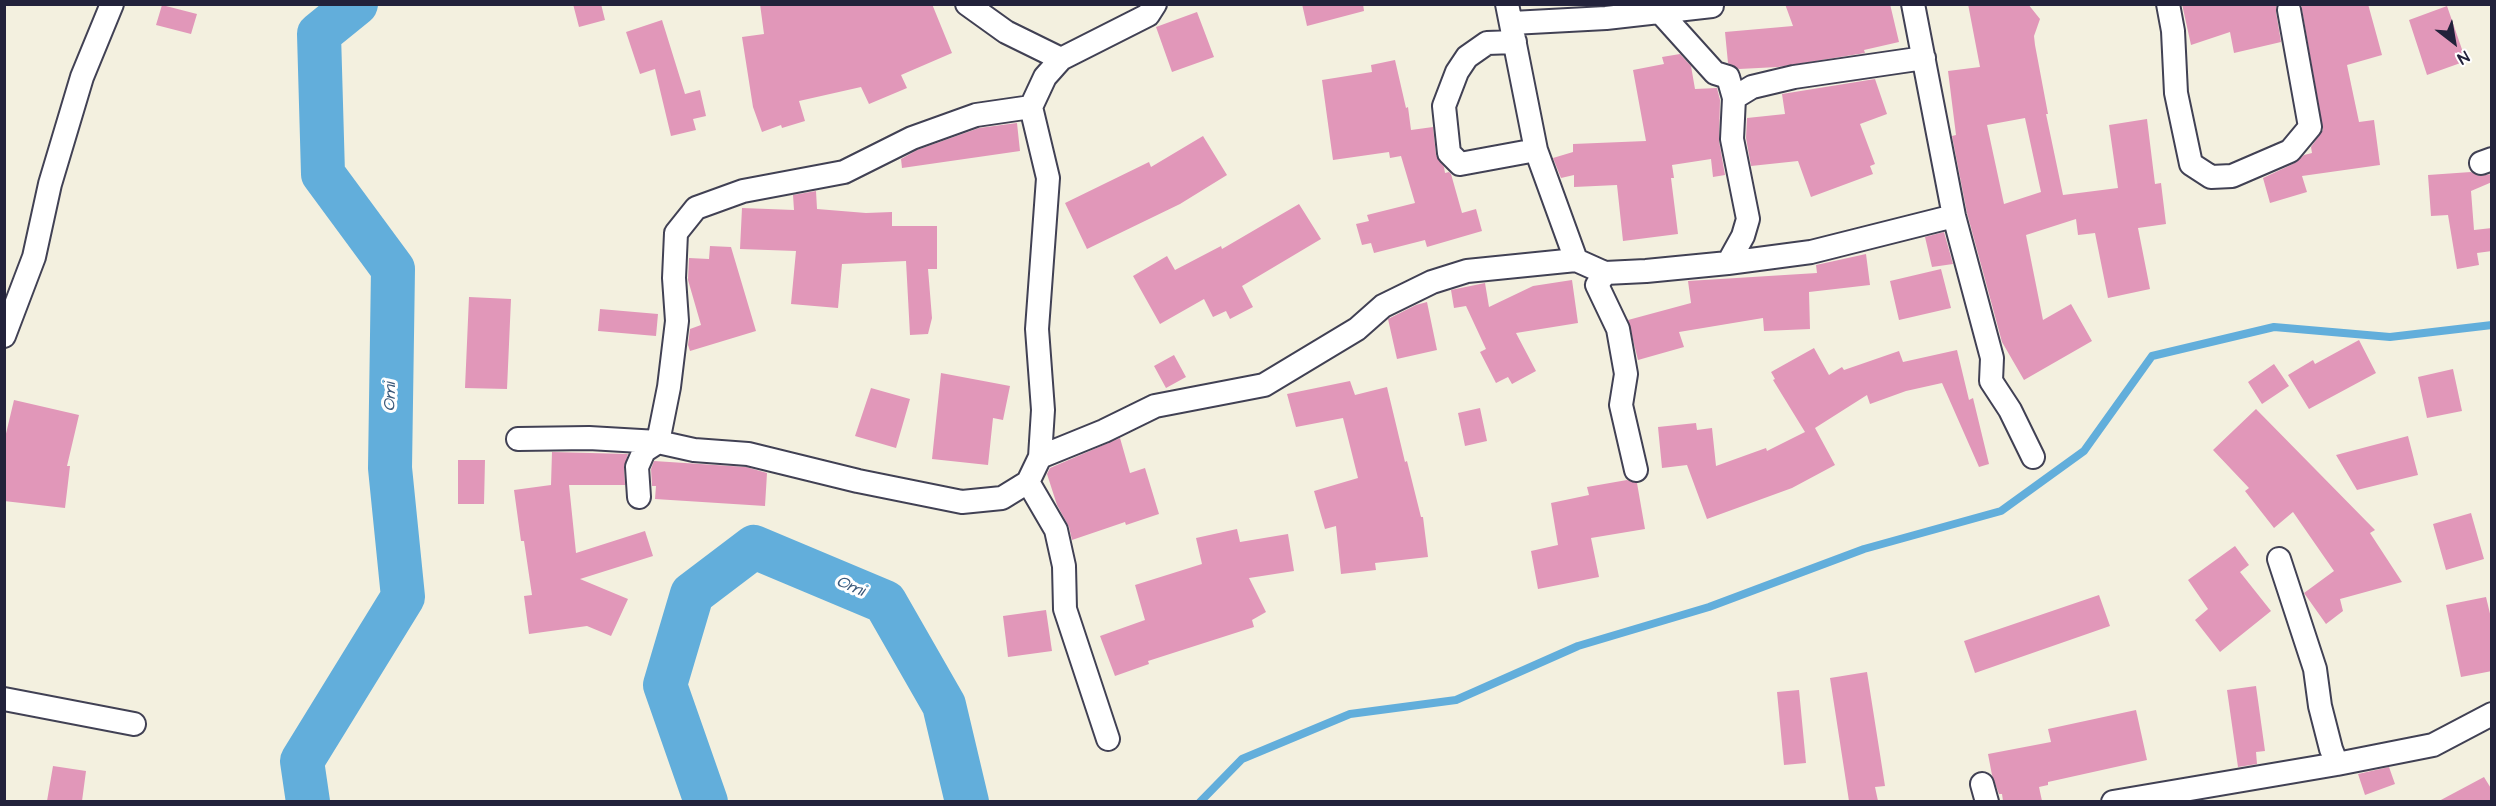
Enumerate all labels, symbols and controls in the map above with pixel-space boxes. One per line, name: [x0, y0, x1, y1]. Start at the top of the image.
north arrow: [2424, 12, 2484, 72]
text: N: [2453, 45, 2473, 69]
water label: Omi: [380, 382, 402, 412]
water label: Omi: [833, 571, 867, 603]

